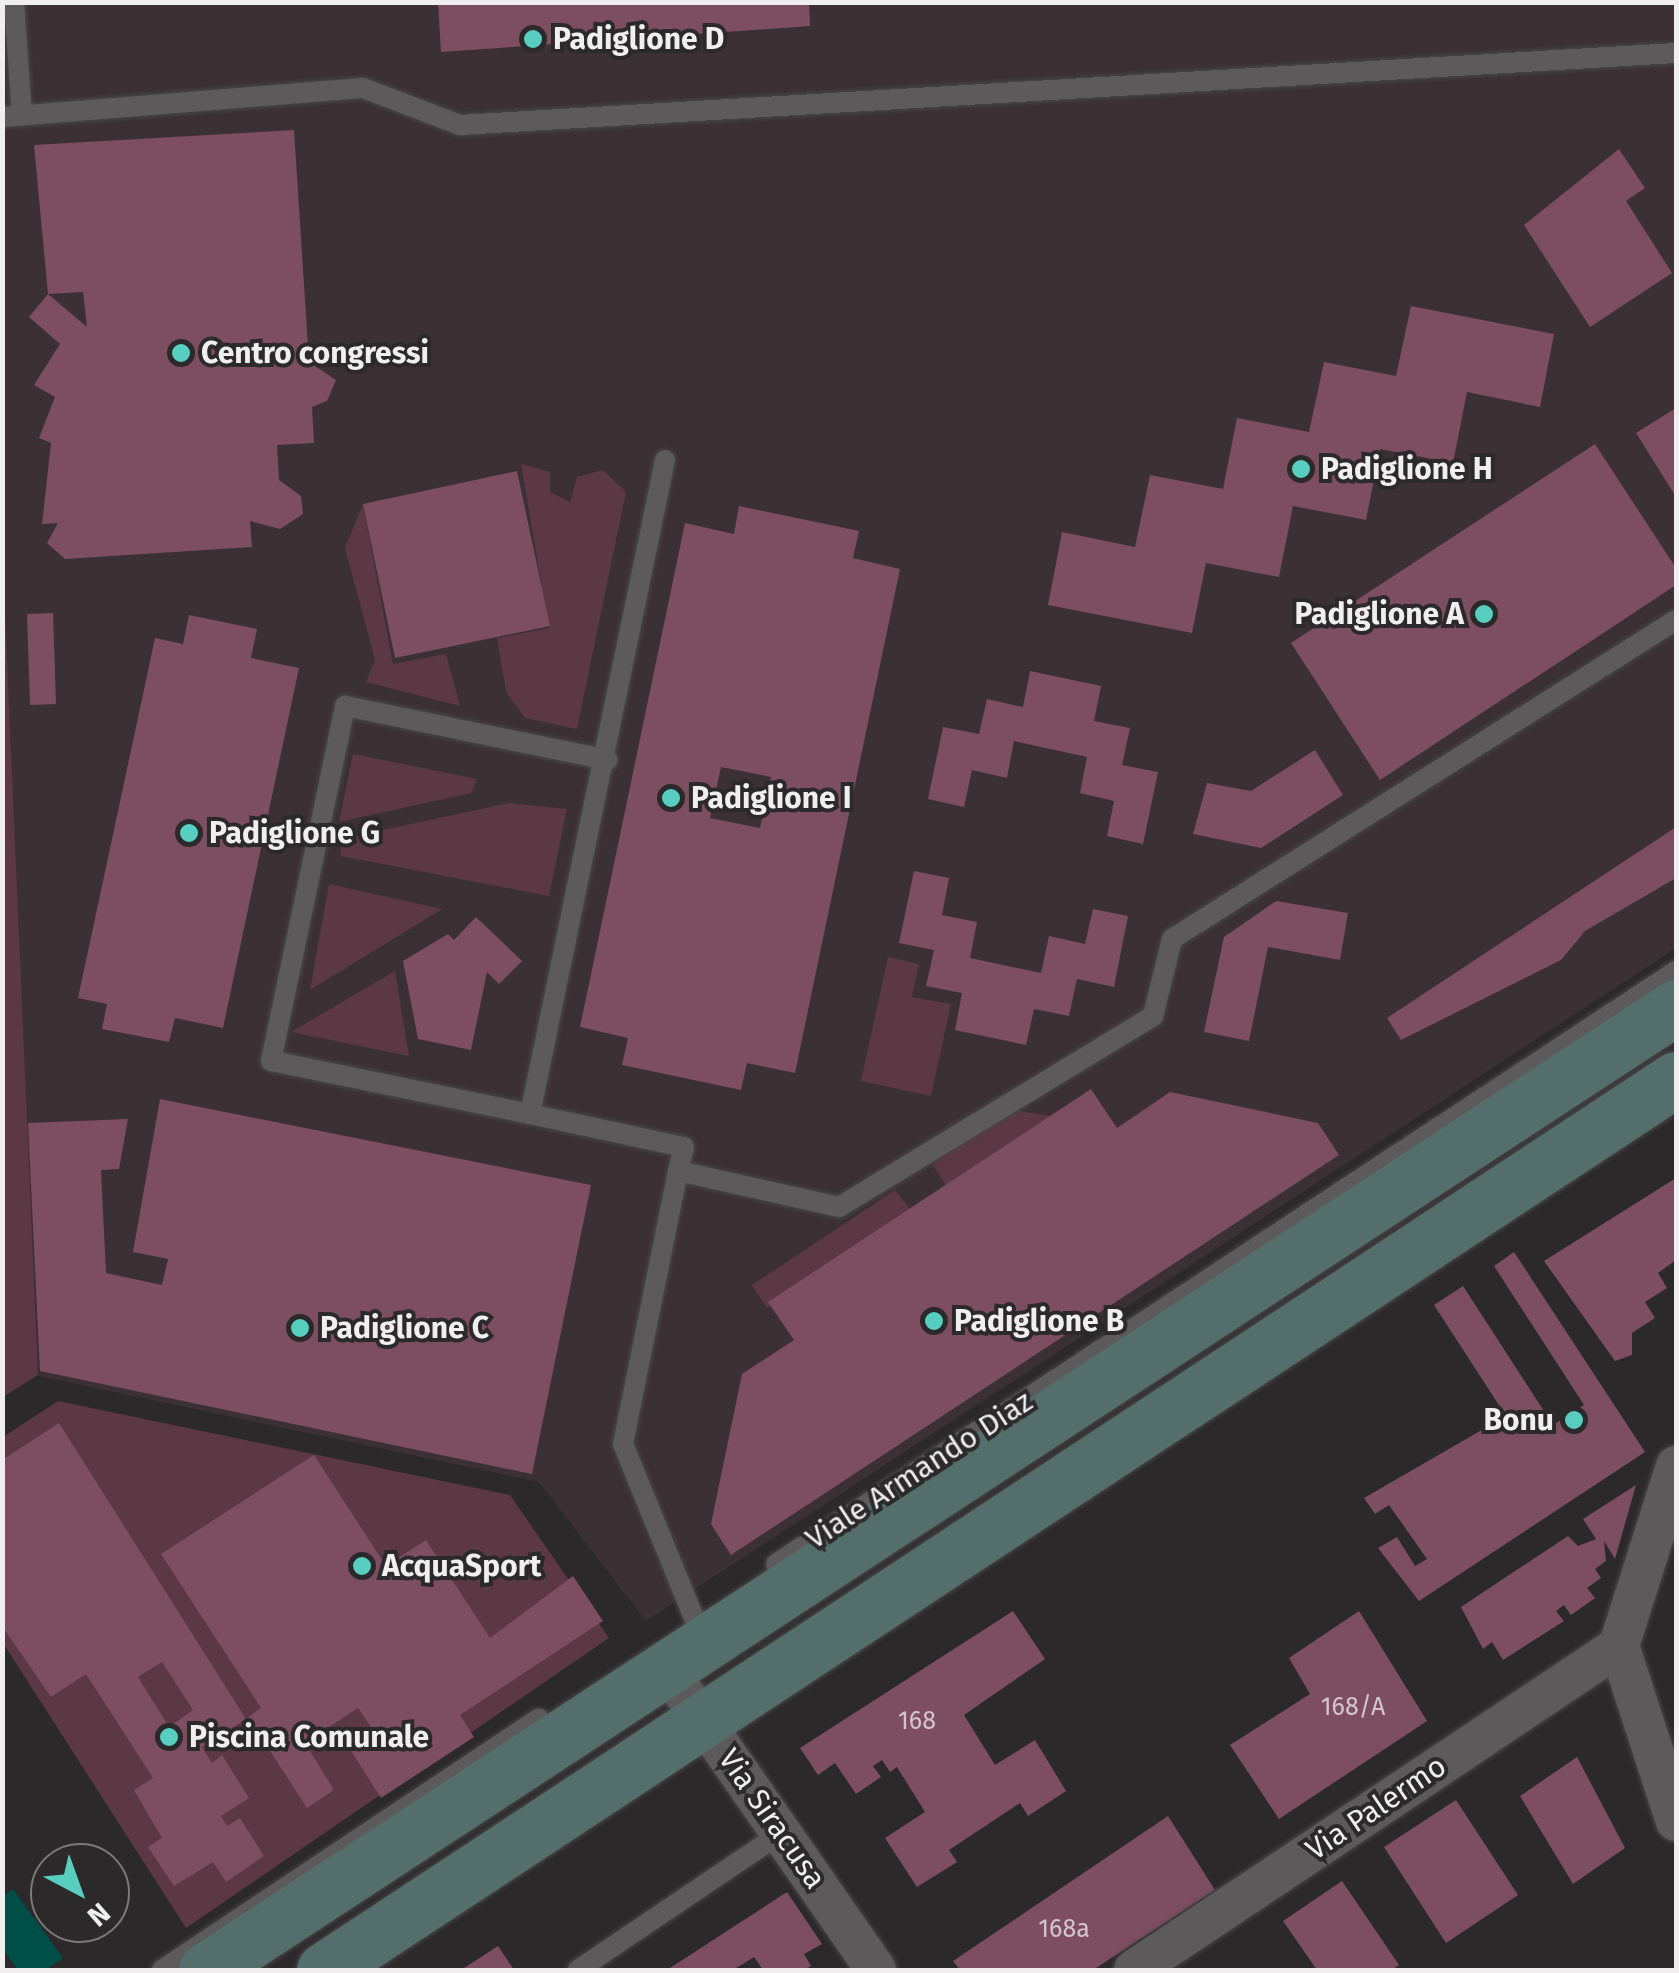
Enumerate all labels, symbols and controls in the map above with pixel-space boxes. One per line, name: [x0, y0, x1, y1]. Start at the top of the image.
place label: Padiglione D: [553, 21, 724, 57]
marker: Padiglione D: [522, 28, 544, 50]
place label: Centro congressi: [201, 335, 429, 371]
marker: Centro congressi: [170, 342, 192, 364]
place label: Padiglione H: [1321, 451, 1493, 487]
marker: Padiglione H: [1290, 458, 1312, 480]
place label: Padiglione A: [1295, 596, 1464, 632]
marker: Padiglione A: [1473, 603, 1495, 625]
place label: Padiglione I: [691, 780, 852, 816]
marker: Padiglione I: [660, 787, 682, 809]
place label: Padiglione G: [209, 815, 380, 851]
marker: Padiglione G: [178, 822, 200, 844]
place label: Padiglione B: [954, 1303, 1124, 1339]
place label: Padiglione C: [320, 1310, 489, 1346]
marker: Padiglione B: [923, 1310, 945, 1332]
marker: Padiglione C: [289, 1317, 311, 1339]
street label: Viale Armando Diaz: [799, 1383, 1039, 1557]
place label: Bonu: [1484, 1402, 1554, 1438]
marker: Bonu: [1563, 1409, 1585, 1431]
place label: AcquaSport: [382, 1548, 541, 1584]
marker: AcquaSport: [351, 1555, 373, 1577]
house number: 168/A: [1321, 1692, 1385, 1722]
house number: 168: [898, 1706, 936, 1736]
place label: Piscina Comunale: [189, 1719, 429, 1755]
marker: Piscina Comunale: [158, 1726, 180, 1748]
street label: Via Siracusa: [711, 1742, 833, 1896]
street label: Via Palermo: [1299, 1748, 1453, 1868]
north arrow: [30, 1843, 130, 1943]
text: N: [81, 1896, 117, 1933]
house number: 168a: [1038, 1914, 1090, 1944]

